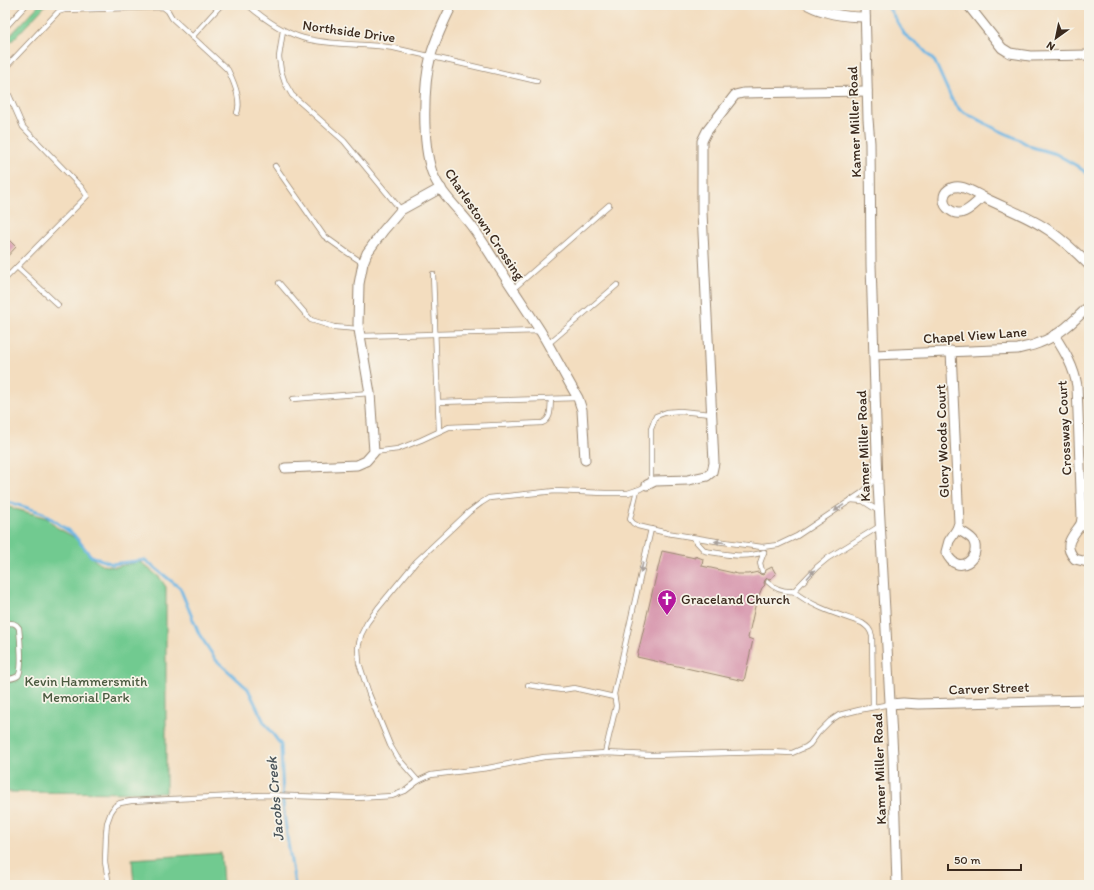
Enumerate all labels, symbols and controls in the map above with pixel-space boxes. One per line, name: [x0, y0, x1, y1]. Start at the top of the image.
street label: Northside Drive: [301, 17, 397, 46]
north arrow: [1036, 18, 1076, 58]
text: N: [1044, 38, 1057, 53]
street label: Kamer Miller Road: [844, 66, 865, 178]
street label: Charlestown Crossing: [441, 165, 529, 284]
street label: Chapel View Lane: [923, 323, 1028, 348]
street label: Crossway Court: [1054, 380, 1075, 476]
street label: Glory Woods Court: [932, 384, 953, 498]
street label: Kamer Miller Road: [853, 390, 874, 502]
one-way arrow: [834, 504, 844, 512]
one-way arrow: [714, 539, 726, 545]
one-way arrow: [639, 562, 645, 574]
one-way arrow: [806, 569, 815, 579]
church icon: Graceland Church: [656, 588, 678, 616]
place label: Graceland Church: [681, 591, 790, 608]
park label: Kevin Hammersmith Memorial Park: [24, 673, 148, 706]
street label: Carver Street: [948, 679, 1030, 698]
street label: Kamer Miller Road: [869, 713, 890, 825]
water label: Jacobs Creek: [262, 755, 288, 842]
scale bar: [948, 846, 1021, 872]
text: 50 m: [954, 853, 980, 867]

